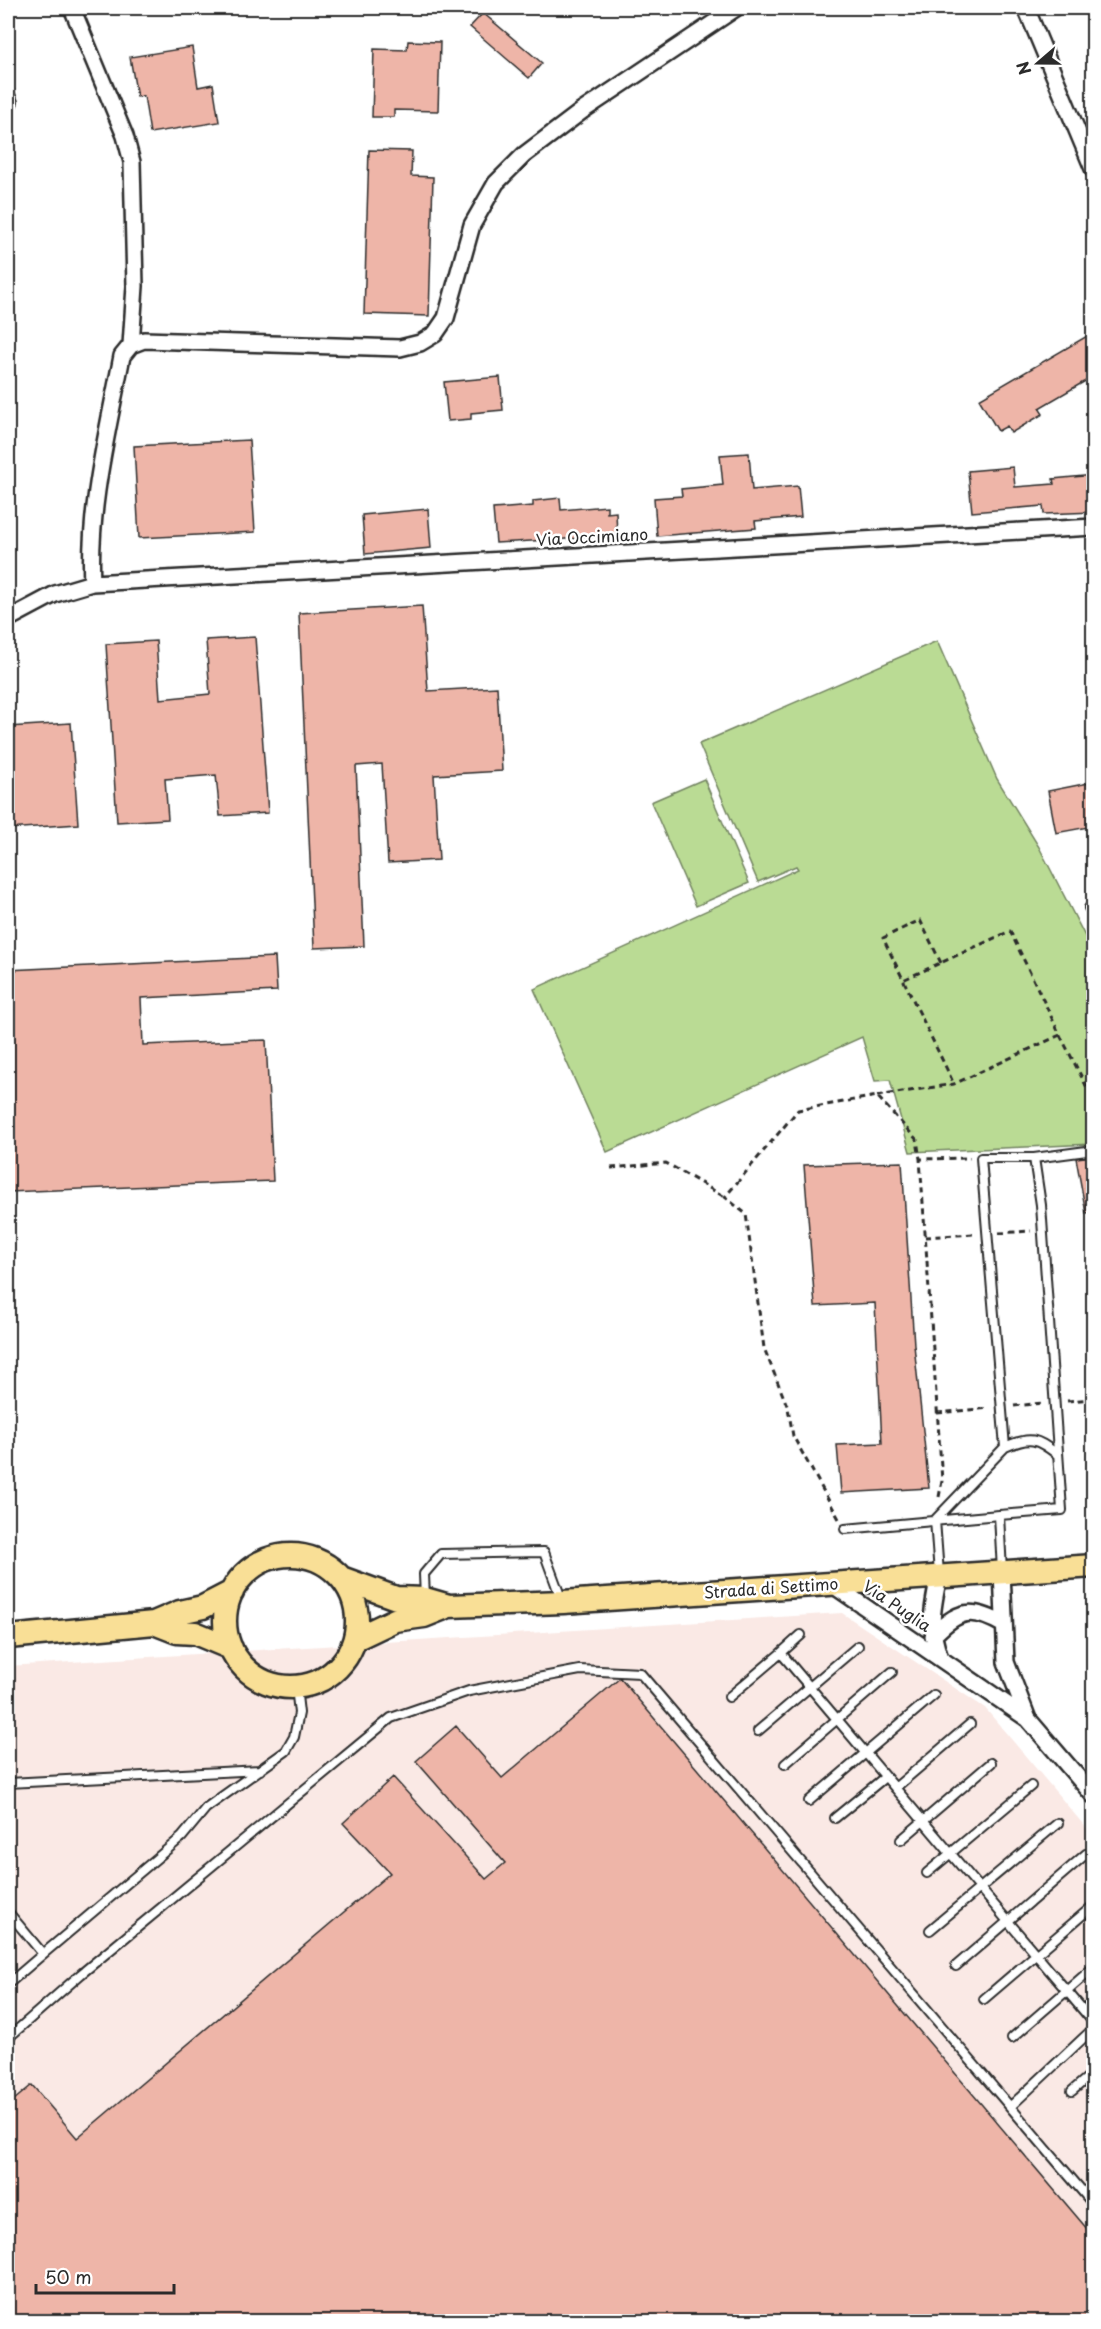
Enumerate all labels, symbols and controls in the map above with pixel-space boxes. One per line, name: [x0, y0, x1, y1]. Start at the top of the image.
north arrow: [1008, 33, 1068, 93]
text: N: [1010, 58, 1036, 79]
street label: Via Occimiano: [535, 521, 649, 551]
street label: Strada di Settimo: [703, 1570, 839, 1604]
street label: Via Puglia: [858, 1573, 937, 1637]
scale bar: [36, 2257, 174, 2295]
text: 50 m: [45, 2263, 92, 2290]

